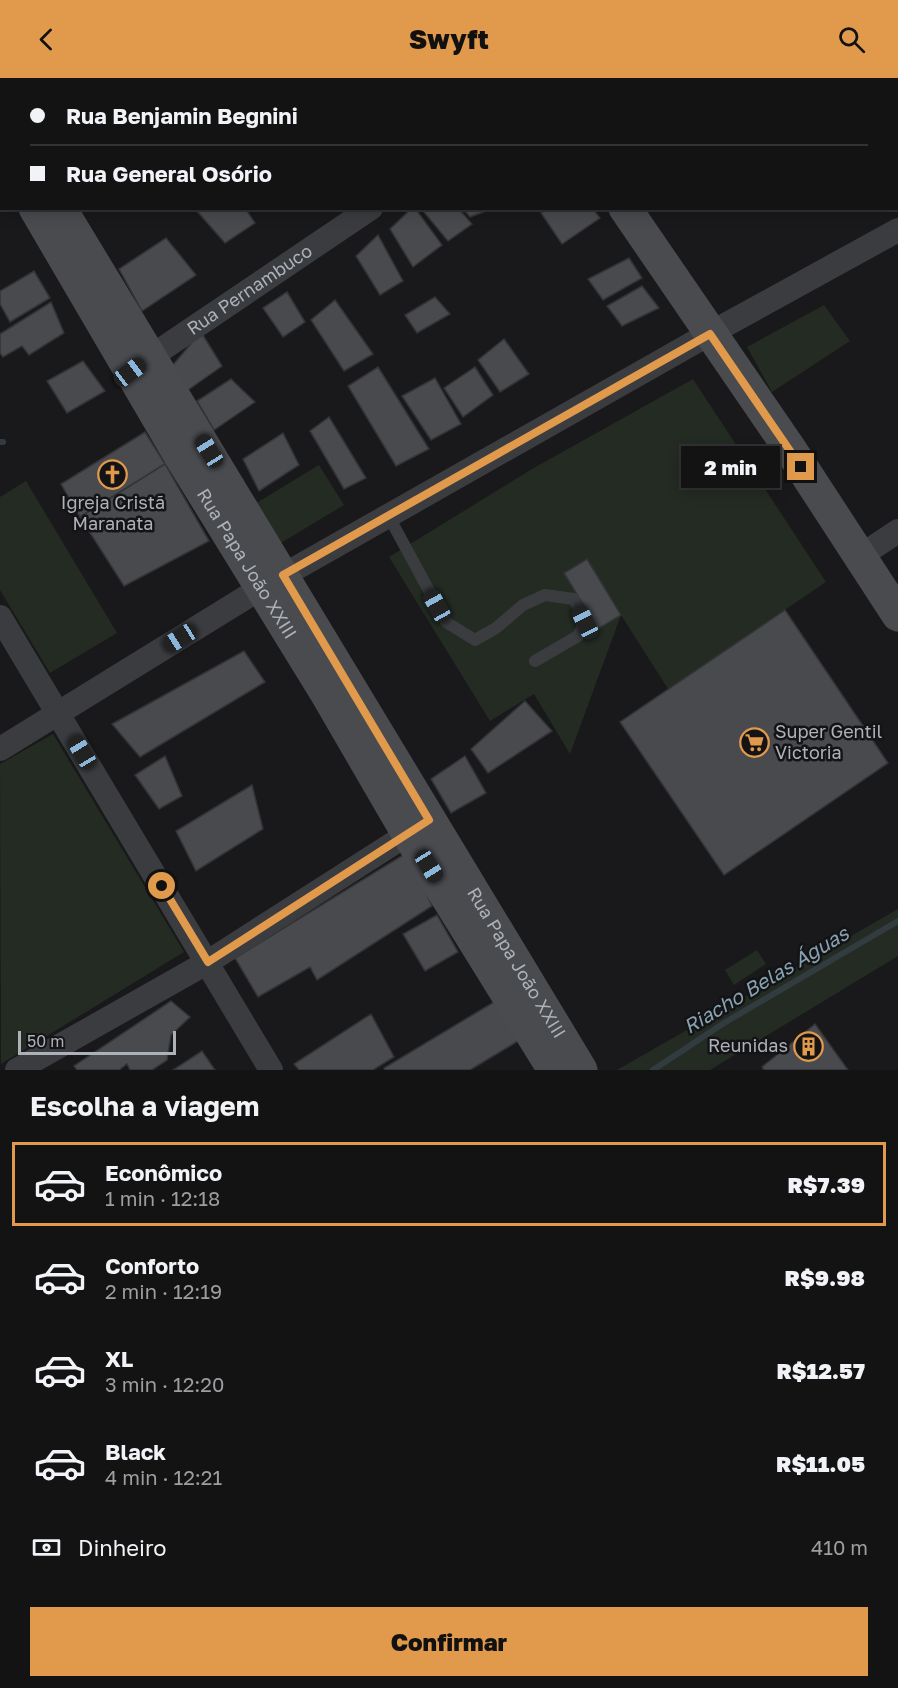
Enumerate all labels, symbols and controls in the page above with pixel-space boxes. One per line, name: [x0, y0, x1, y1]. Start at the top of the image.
icon: back: [30, 23, 63, 56]
text: Swyft: [409, 23, 489, 55]
icon: search: [835, 23, 868, 56]
text: Rua Benjamin Begnini: [66, 102, 298, 129]
text: Rua General Osório: [66, 160, 272, 187]
street label: Rua Pernambuco: [182, 239, 316, 339]
car: [110, 354, 150, 390]
car: [192, 431, 226, 471]
callout: 2 min: [681, 446, 780, 488]
route end: [787, 453, 814, 480]
text: 2 min: [704, 455, 757, 479]
church icon: Igreja Cristã Maranata: [97, 458, 129, 490]
street label: Rua Papa João XXIII: [193, 484, 302, 642]
place label: Igreja Cristã Maranata: [61, 491, 165, 534]
car: [420, 586, 454, 626]
car: [569, 602, 601, 642]
car: [160, 621, 200, 655]
place label: Super Gentil Victoria: [775, 720, 882, 763]
supermarket icon: Super Gentil Victoria: [738, 726, 770, 758]
car: [65, 732, 99, 772]
car: [412, 846, 446, 886]
route start: [148, 872, 175, 899]
street label: Rua Papa João XXIII: [463, 883, 571, 1042]
water label: Riacho Belas Águas: [679, 920, 854, 1039]
scale bar: [18, 1028, 176, 1055]
building icon: Reunidas: [793, 1030, 825, 1062]
text: 50 m: [27, 1031, 64, 1051]
place label: Reunidas: [708, 1034, 788, 1056]
text: Escolha a viagem: [30, 1090, 259, 1122]
icon: car: [33, 1157, 87, 1211]
text: Econômico: [105, 1159, 222, 1186]
text: R$7.39: [787, 1171, 865, 1198]
text: 1 min · 12:18: [105, 1186, 220, 1210]
icon: car: [33, 1250, 87, 1304]
text: Conforto: [105, 1252, 199, 1279]
text: R$9.98: [785, 1264, 865, 1291]
text: 2 min · 12:19: [105, 1279, 222, 1303]
icon: car: [33, 1343, 87, 1397]
text: XL: [105, 1345, 133, 1372]
text: R$12.57: [776, 1357, 865, 1384]
text: 3 min · 12:20: [105, 1372, 224, 1396]
icon: car: [33, 1436, 87, 1490]
text: Black: [105, 1438, 166, 1465]
text: R$11.05: [776, 1450, 865, 1477]
text: 4 min · 12:21: [105, 1465, 222, 1489]
icon: cash: [30, 1531, 63, 1564]
text: Dinheiro: [78, 1534, 167, 1561]
text: 410 m: [811, 1535, 868, 1559]
button: Confirmar: [30, 1607, 868, 1676]

